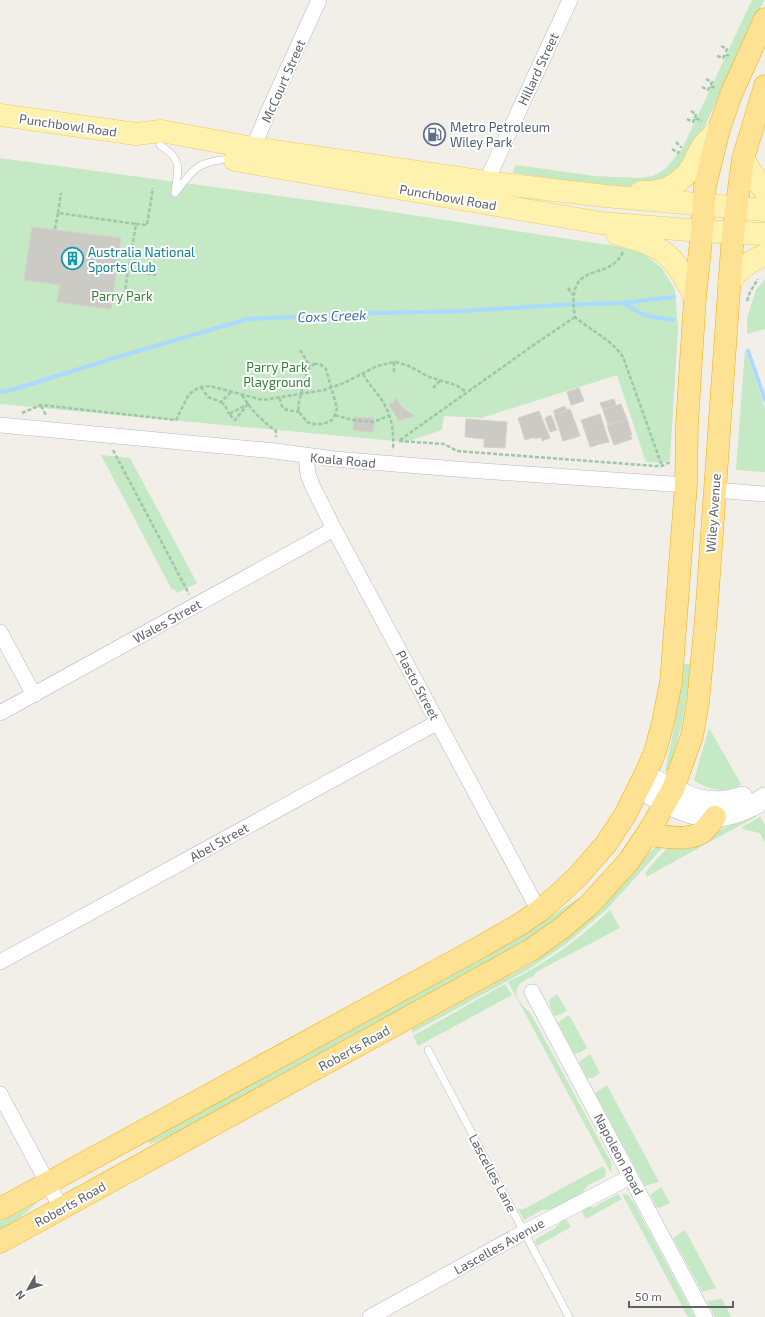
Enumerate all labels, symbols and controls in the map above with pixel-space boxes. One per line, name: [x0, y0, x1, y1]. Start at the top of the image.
street label: Hillard Street: [514, 30, 562, 108]
street label: McCourt Street: [258, 37, 308, 125]
street label: Punchbowl Road: [18, 110, 118, 140]
place label: Metro Petroleum Wiley Park: [450, 119, 550, 150]
fuel station icon: Metro Petroleum Wiley Park: [422, 121, 448, 147]
street label: Punchbowl Road: [398, 181, 498, 213]
place label: Australia National Sports Club: [88, 244, 195, 275]
building icon: Australia National Sports Club: [60, 246, 86, 272]
park label: Parry Park: [91, 288, 153, 304]
water label: Coxs Creek: [297, 306, 367, 325]
park label: Parry Park Playground: [243, 359, 311, 390]
street label: Koala Road: [309, 449, 377, 471]
street label: Wiley Avenue: [702, 473, 724, 553]
street label: Wales Street: [130, 596, 204, 646]
street label: Plasto Street: [393, 647, 443, 723]
street label: Abel Street: [187, 819, 251, 865]
street label: Roberts Road: [315, 1022, 393, 1074]
street label: Napoleon Road: [591, 1111, 647, 1197]
street label: Lascelles Lane: [466, 1131, 520, 1215]
street label: Roberts Road: [31, 1178, 109, 1230]
street label: Lascelles Avenue: [451, 1214, 547, 1278]
north arrow: [8, 1269, 48, 1309]
scale bar: [629, 1283, 733, 1309]
text: N: [12, 1288, 27, 1303]
text: 50 m: [635, 1289, 662, 1303]

